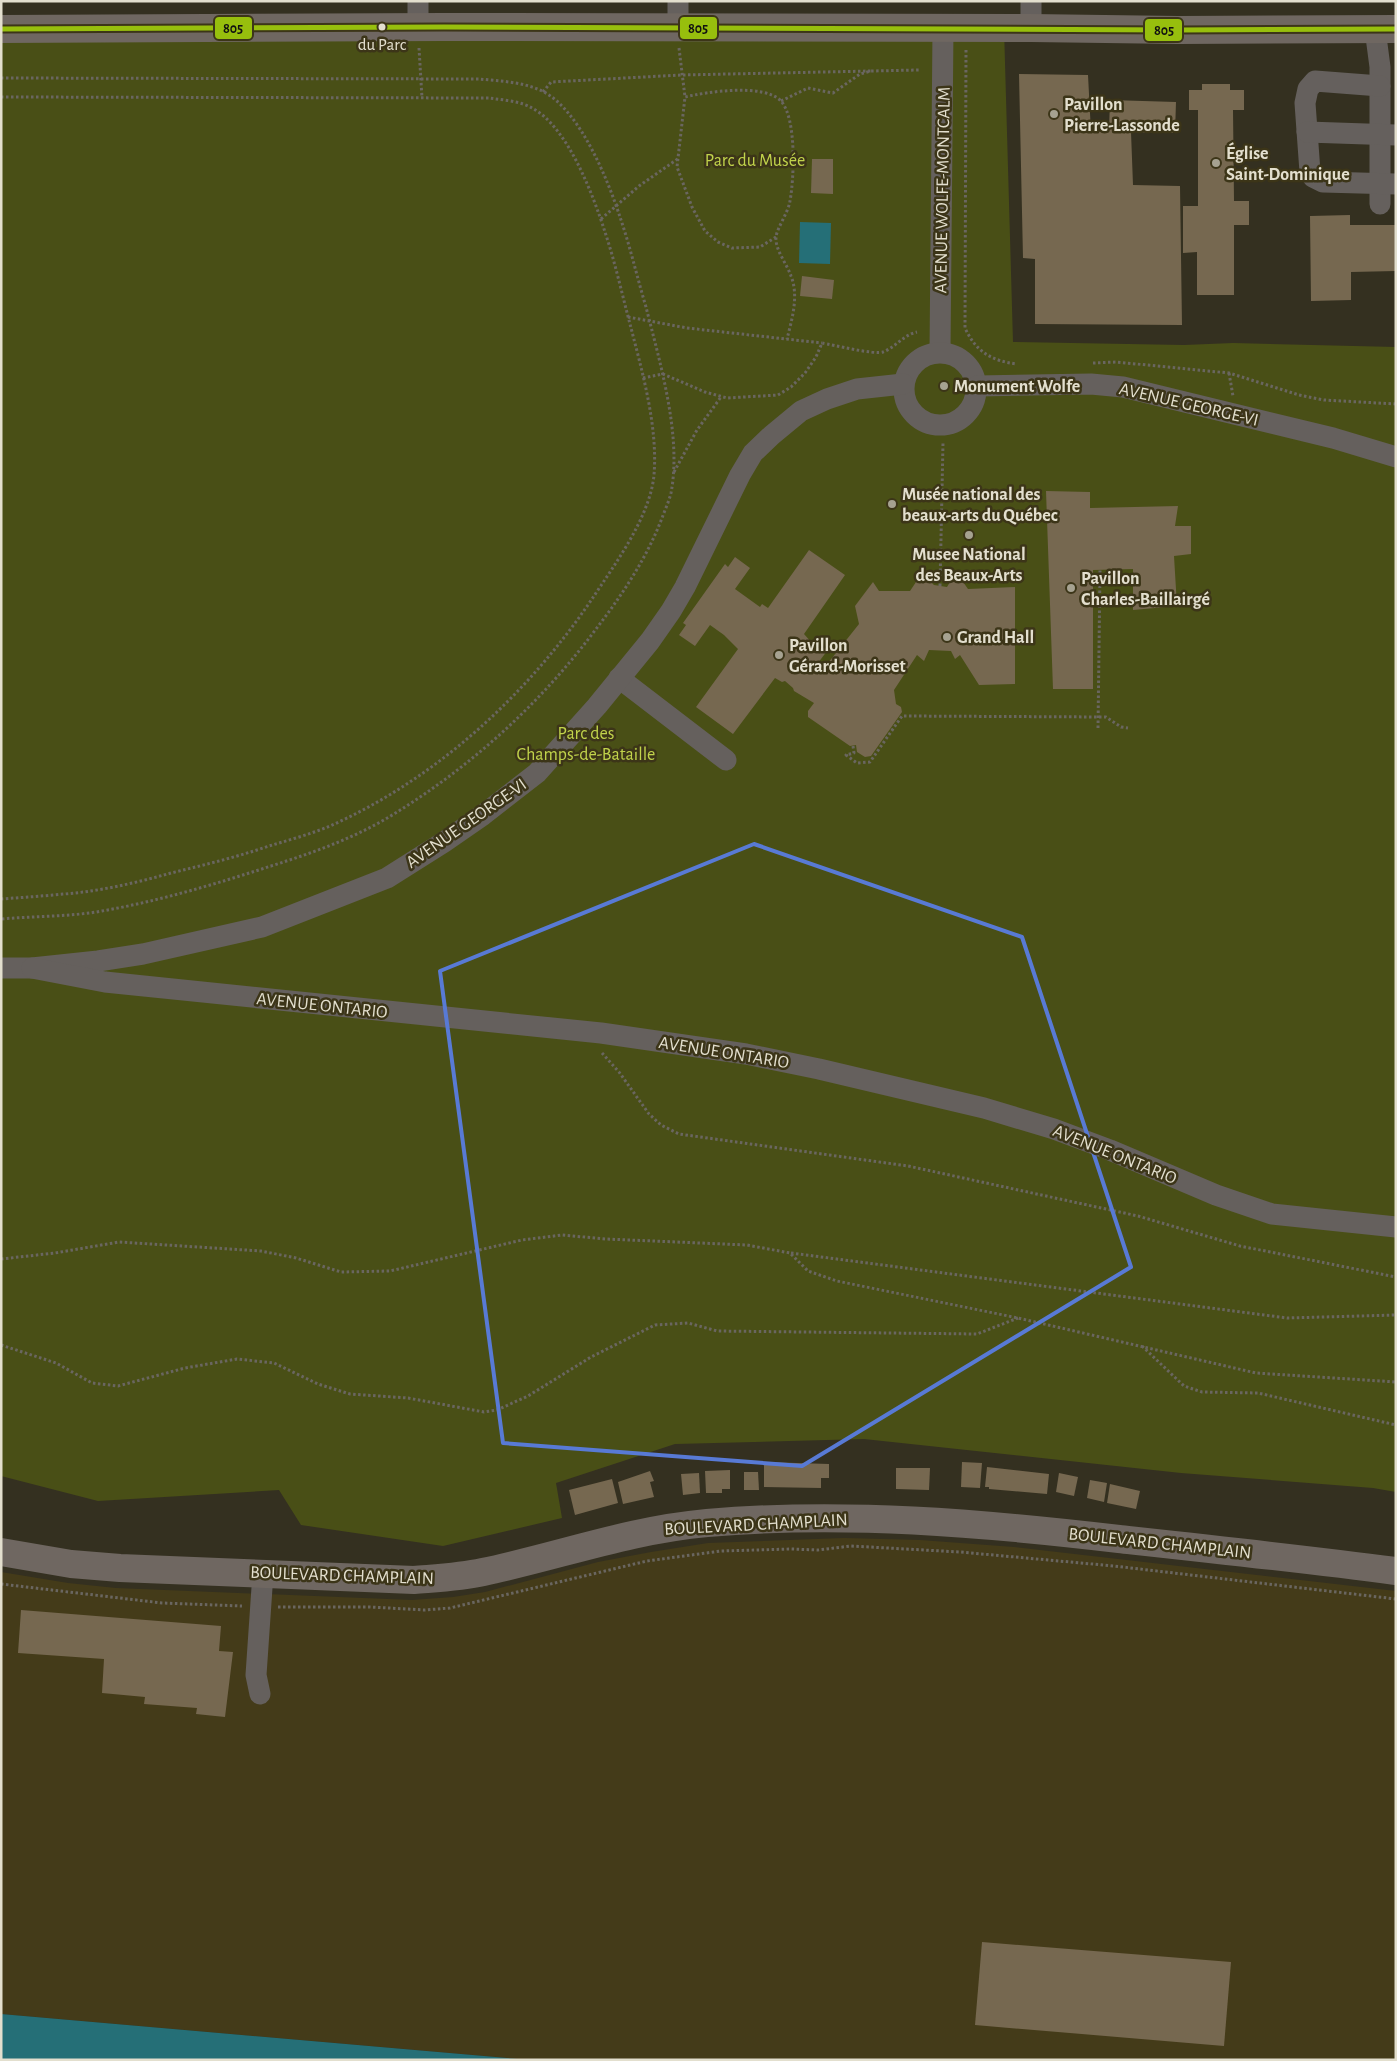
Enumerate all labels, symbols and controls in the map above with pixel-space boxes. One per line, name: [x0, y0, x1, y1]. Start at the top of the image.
line badge: 805: [214, 16, 253, 40]
line badge: 805: [679, 16, 718, 40]
line badge: 805: [1144, 18, 1183, 42]
text: 805: [223, 22, 243, 36]
marker: du Parc: [377, 22, 387, 32]
text: 805: [688, 22, 708, 36]
text: 805: [1154, 24, 1174, 38]
place label: du Parc: [358, 36, 407, 53]
street label: AVENUE WOLFE-MONTCALM: [932, 86, 954, 294]
place label: Pavillon Pierre-Lassonde: [1064, 96, 1180, 135]
marker: Pavillon Pierre-Lassonde: [1048, 108, 1060, 120]
place label: Église Saint-Dominique: [1226, 142, 1350, 184]
park label: Parc du Musée: [705, 152, 805, 170]
marker: Église Saint-Dominique: [1210, 157, 1222, 169]
place label: Monument Wolfe: [954, 378, 1080, 396]
marker: Monument Wolfe: [938, 380, 950, 392]
street label: AVENUE GEORGE-VI: [1117, 380, 1260, 430]
place label: Musée national des beaux-arts du Québec: [902, 486, 1058, 525]
marker: Musée national des beaux-arts du Québec: [886, 498, 898, 510]
marker: Musee National des Beaux-Arts: [963, 529, 975, 541]
place label: Musee National des Beaux-Arts: [912, 546, 1026, 585]
place label: Pavillon Charles-Baillairgé: [1081, 570, 1210, 609]
marker: Pavillon Charles-Baillairgé: [1065, 582, 1077, 594]
place label: Grand Hall: [957, 629, 1034, 647]
marker: Grand Hall: [941, 631, 953, 643]
place label: Pavillon Gérard-Morisset: [789, 637, 905, 676]
marker: Pavillon Gérard-Morisset: [773, 649, 785, 661]
park label: Parc des Champs-de-Bataille: [517, 725, 655, 764]
street label: AVENUE GEORGE-VI: [403, 776, 530, 872]
street label: AVENUE ONTARIO: [255, 990, 388, 1022]
street label: AVENUE ONTARIO: [657, 1034, 790, 1072]
street label: AVENUE ONTARIO: [1050, 1122, 1179, 1188]
street label: BOULEVARD CHAMPLAIN: [664, 1511, 848, 1539]
street label: BOULEVARD CHAMPLAIN: [1067, 1525, 1252, 1563]
street label: BOULEVARD CHAMPLAIN: [250, 1564, 434, 1588]

